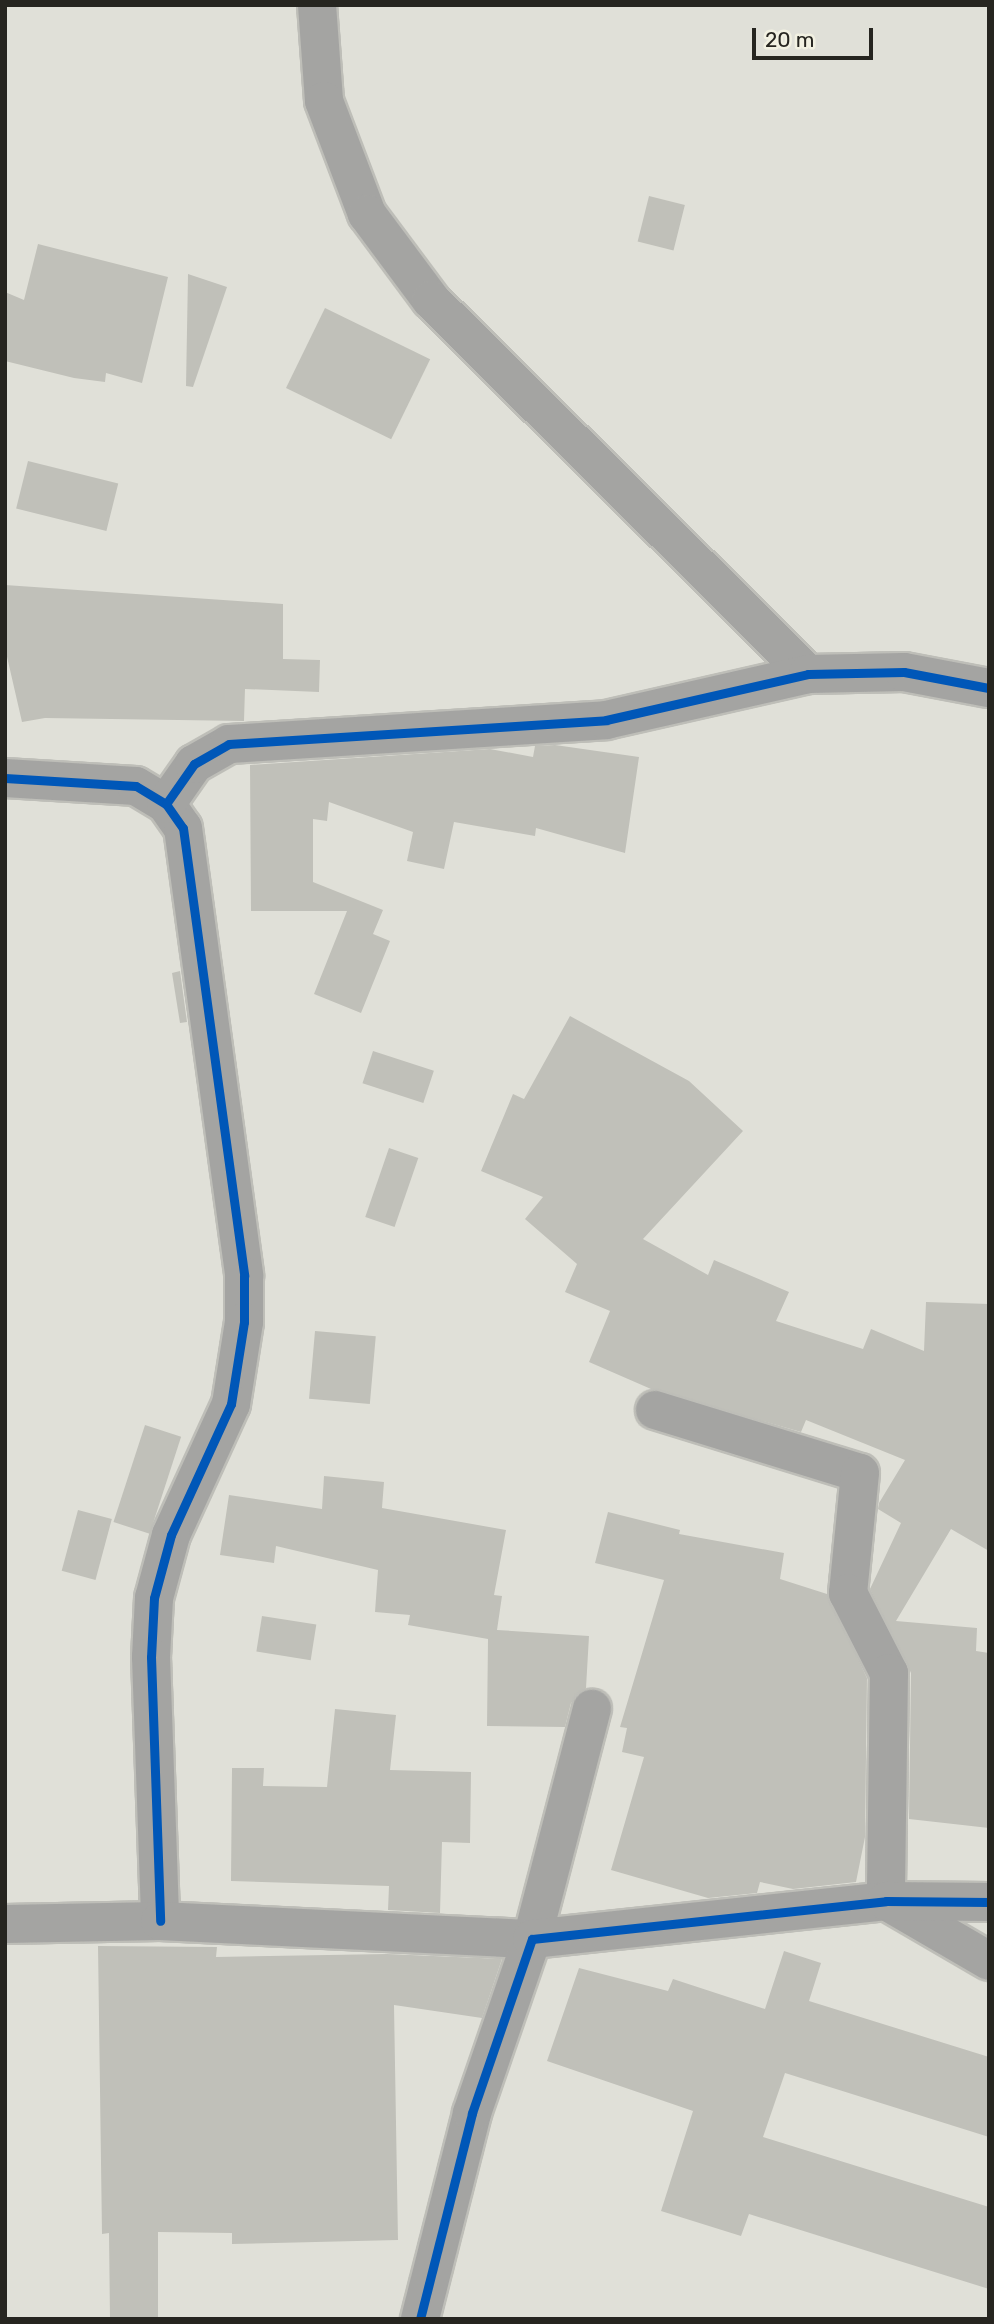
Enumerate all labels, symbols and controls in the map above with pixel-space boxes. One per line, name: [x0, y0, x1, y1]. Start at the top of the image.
scale bar: [756, 14, 877, 58]
text: 20 m: [765, 27, 814, 52]

